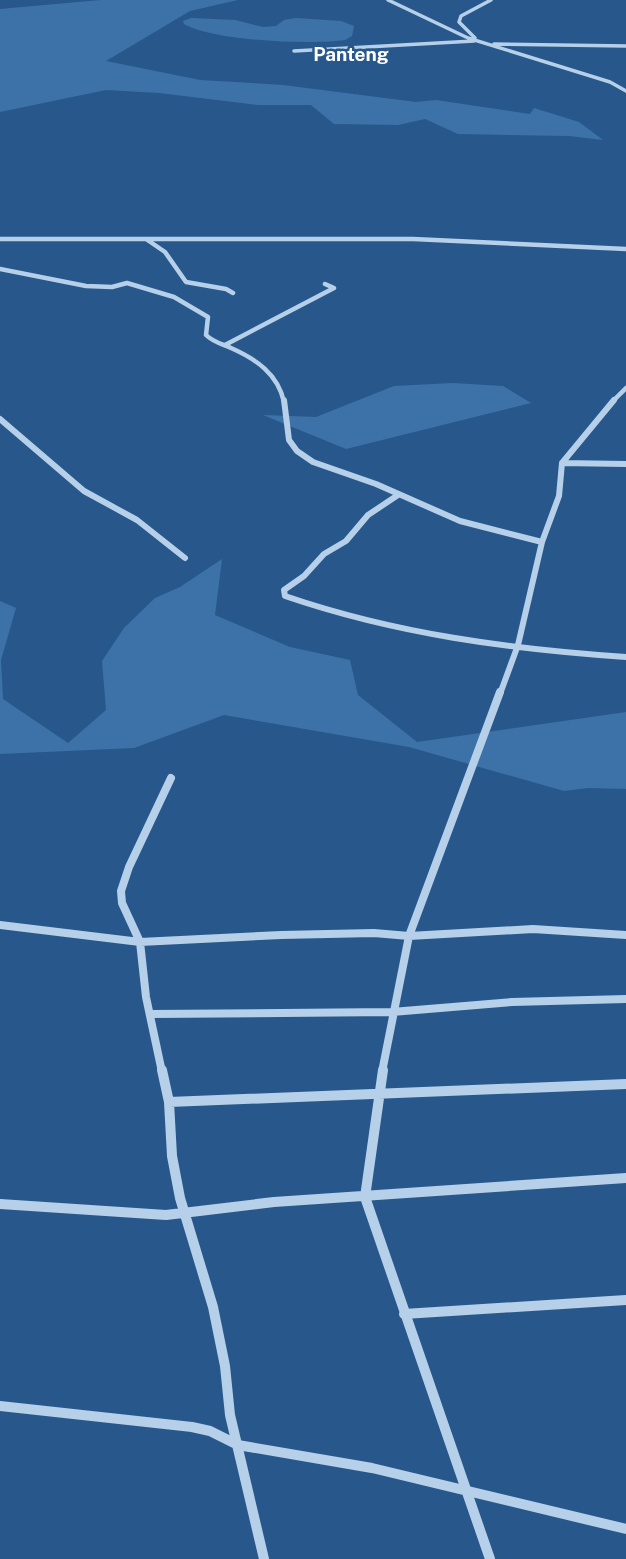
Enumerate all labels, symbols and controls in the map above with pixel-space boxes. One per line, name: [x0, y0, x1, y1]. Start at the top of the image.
district label: Panteng: [313, 43, 389, 65]

